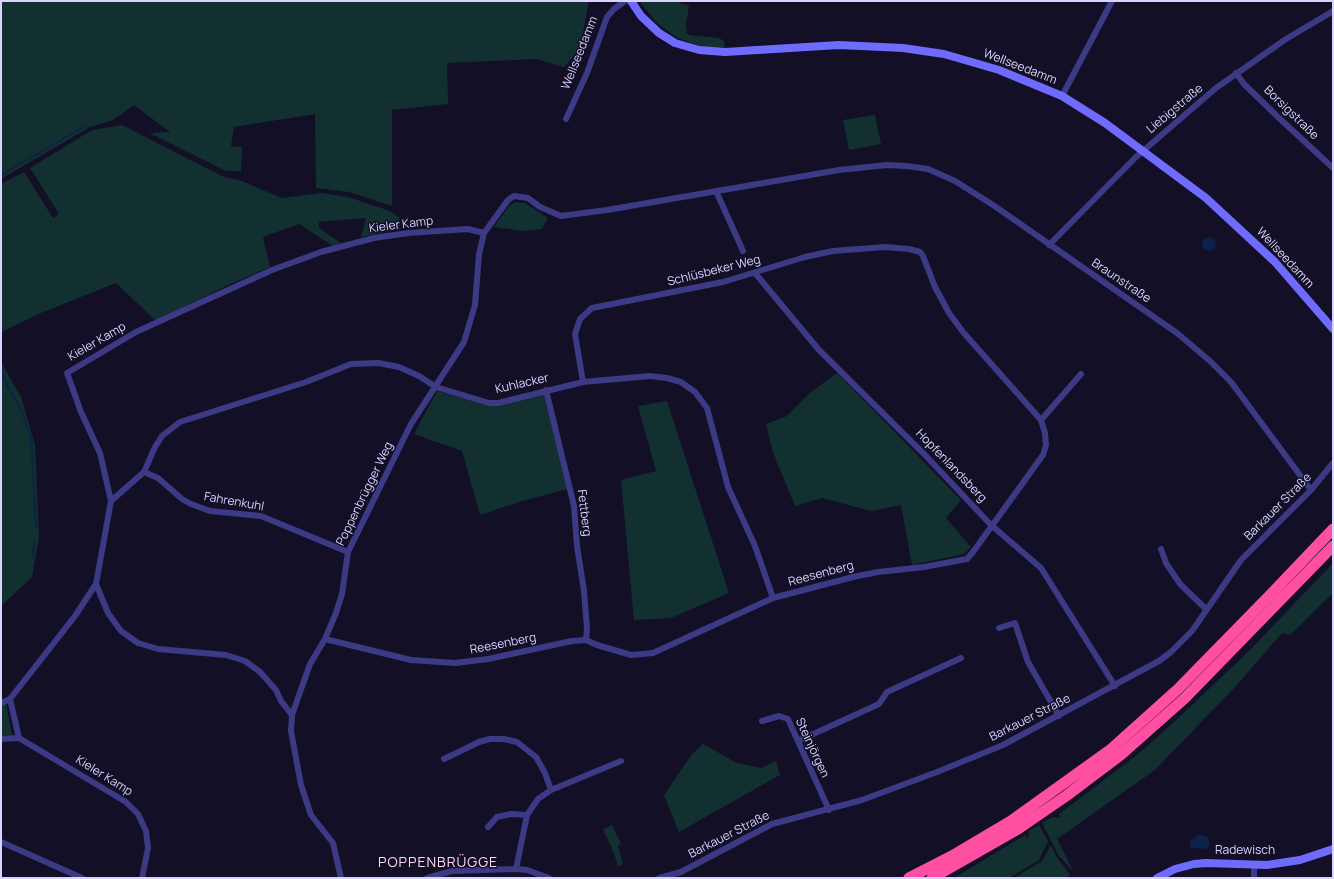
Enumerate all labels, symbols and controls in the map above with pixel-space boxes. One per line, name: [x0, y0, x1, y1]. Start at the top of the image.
street label: Wellseedamm: [559, 14, 601, 92]
street label: Wellseedamm: [981, 46, 1059, 88]
street label: Liebigstraße: [1144, 81, 1206, 137]
street label: Borsigstraße: [1261, 83, 1321, 143]
street label: Kieler Kamp: [368, 214, 434, 236]
street label: Wellseedamm: [1253, 225, 1317, 291]
street label: Schlüsbeker Weg: [666, 252, 762, 290]
street label: Braunstraße: [1089, 256, 1153, 306]
street label: Kieler Kamp: [65, 320, 129, 364]
street label: Kuhlacker: [494, 371, 550, 397]
street label: Hopfenlandsberg: [913, 427, 989, 505]
street label: Poppenbrügger Weg: [334, 440, 396, 548]
street label: Barkauer Straße: [1241, 470, 1315, 544]
street label: Fettberg: [574, 489, 594, 537]
street label: Fahrenkuhl: [203, 490, 265, 514]
street label: Reesenberg: [787, 558, 855, 590]
street label: Reesenberg: [469, 631, 537, 657]
street label: Barkauer Straße: [987, 691, 1073, 745]
street label: Steinjörgen: [792, 716, 832, 780]
street label: Kieler Kamp: [73, 753, 135, 799]
street label: Barkauer Straße: [686, 808, 772, 862]
street label: Radewisch: [1215, 844, 1275, 858]
district label: POPPENBRÜGGE: [378, 855, 498, 871]

